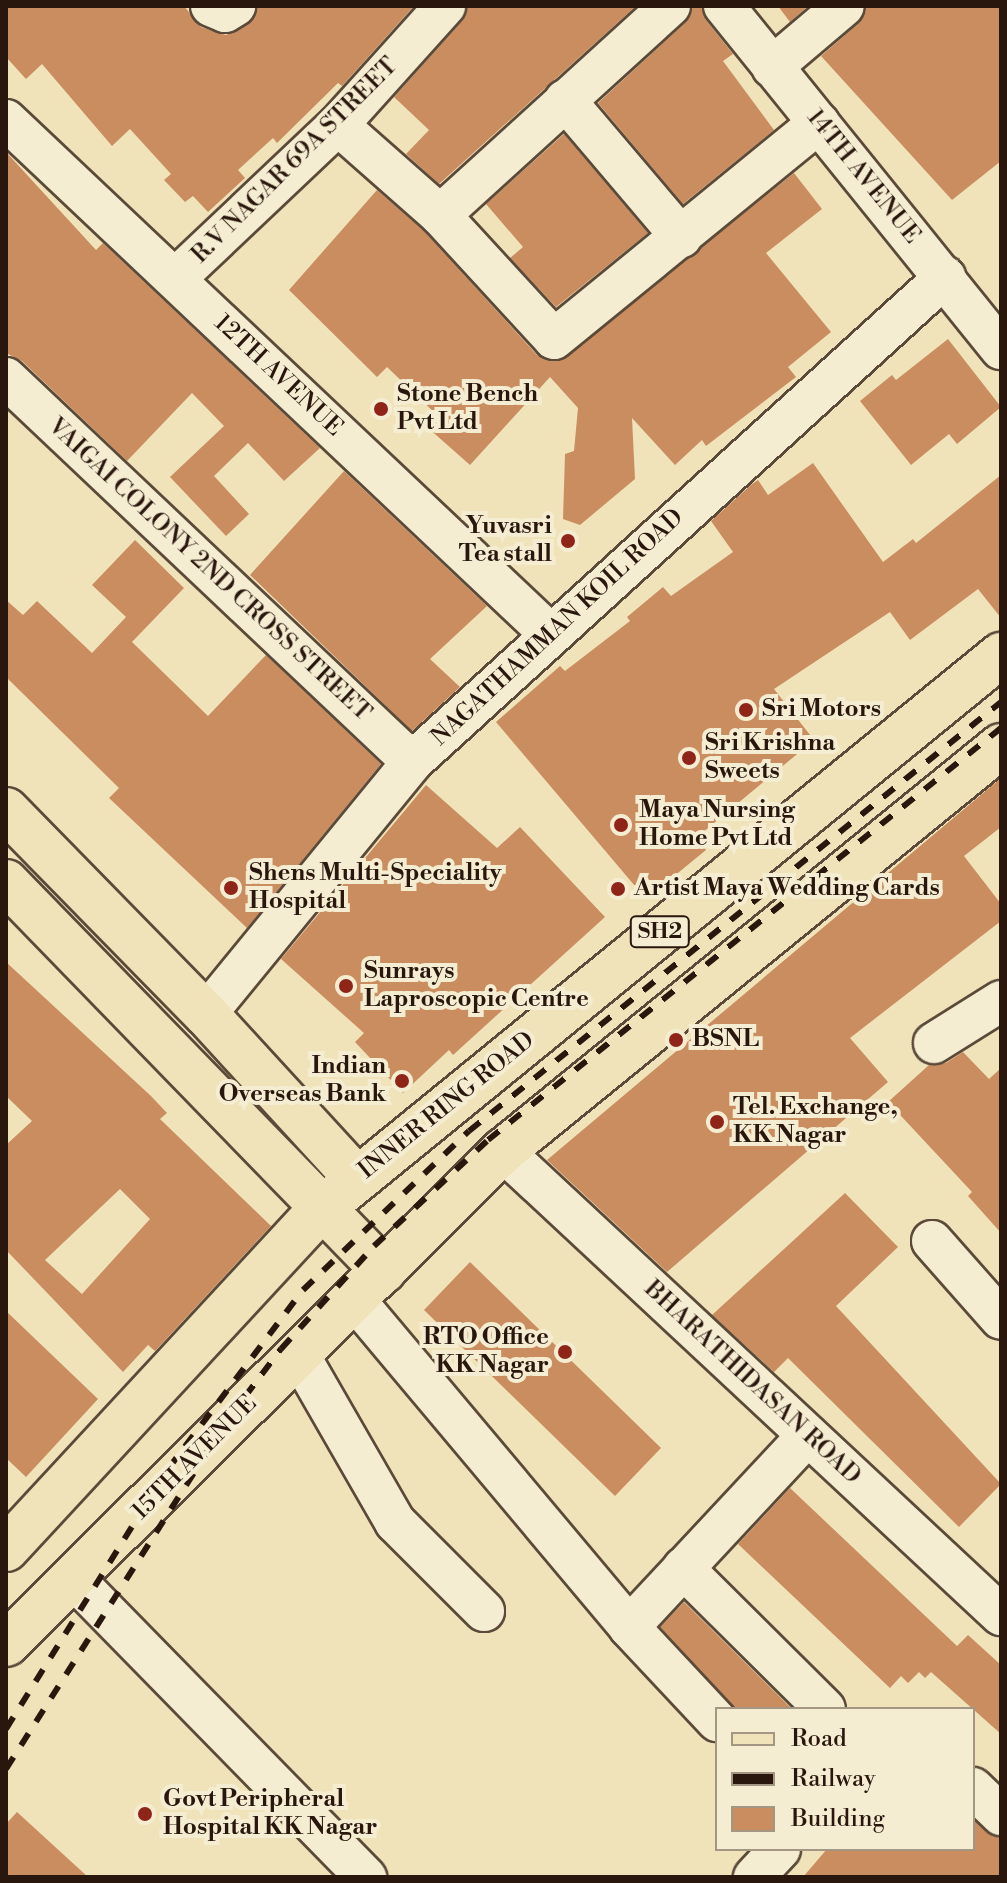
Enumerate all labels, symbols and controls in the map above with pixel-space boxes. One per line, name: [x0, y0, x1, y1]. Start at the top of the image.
street label: R.V NAGAR 69A STREET: [186, 52, 404, 270]
street label: 14TH AVENUE: [800, 104, 926, 250]
street label: 12TH AVENUE: [208, 309, 348, 443]
place label: Stone Bench Pvt Ltd: [397, 381, 538, 437]
marker: Stone Bench Pvt Ltd: [372, 400, 390, 418]
street label: VAIGAI COLONY 2ND CROSS STREET: [41, 412, 377, 728]
street label: NAGATHAMMAN KOIL ROAD: [426, 504, 690, 752]
place label: Yuvasri Tea stall: [459, 513, 552, 569]
marker: Yuvasri Tea stall: [559, 532, 577, 550]
place label: Sri Motors: [762, 696, 881, 724]
marker: Sri Motors: [737, 701, 755, 719]
place label: Sri Krishna Sweets: [705, 730, 835, 786]
marker: Sri Krishna Sweets: [680, 749, 698, 767]
place label: Maya Nursing Home Pvt Ltd: [639, 797, 795, 853]
marker: Maya Nursing Home Pvt Ltd: [610, 814, 632, 836]
place label: Shens Multi-Speciality Hospital: [249, 860, 502, 916]
place label: Artist Maya Wedding Cards: [634, 875, 940, 903]
marker: Shens Multi-Speciality Hospital: [220, 877, 242, 899]
marker: Artist Maya Wedding Cards: [609, 880, 627, 898]
road number: SH2: [628, 914, 692, 950]
place label: Sunrays Laproscopic Centre: [364, 958, 589, 1014]
marker: Sunrays Laproscopic Centre: [335, 975, 357, 997]
street label: INNER RING ROAD: [353, 1026, 541, 1186]
place label: BSNL: [692, 1026, 759, 1054]
marker: BSNL: [667, 1031, 685, 1049]
place label: Indian Overseas Bank: [219, 1053, 386, 1109]
marker: Indian Overseas Bank: [393, 1072, 411, 1090]
place label: Tel. Exchange, KK Nagar: [733, 1094, 898, 1150]
marker: Tel. Exchange, KK Nagar: [708, 1113, 726, 1131]
street label: BHARATHIDASAN ROAD: [638, 1275, 866, 1491]
place label: RTO Office KK Nagar: [423, 1324, 549, 1380]
marker: RTO Office KK Nagar: [556, 1343, 574, 1361]
street label: 15TH AVENUE: [127, 1390, 263, 1526]
legend: [715, 1707, 975, 1851]
text: Road: [791, 1724, 847, 1754]
text: Railway: [791, 1764, 876, 1794]
place label: Govt Peripheral Hospital KK Nagar: [163, 1786, 377, 1842]
marker: Govt Peripheral Hospital KK Nagar: [134, 1803, 156, 1825]
text: Building: [791, 1804, 885, 1834]

